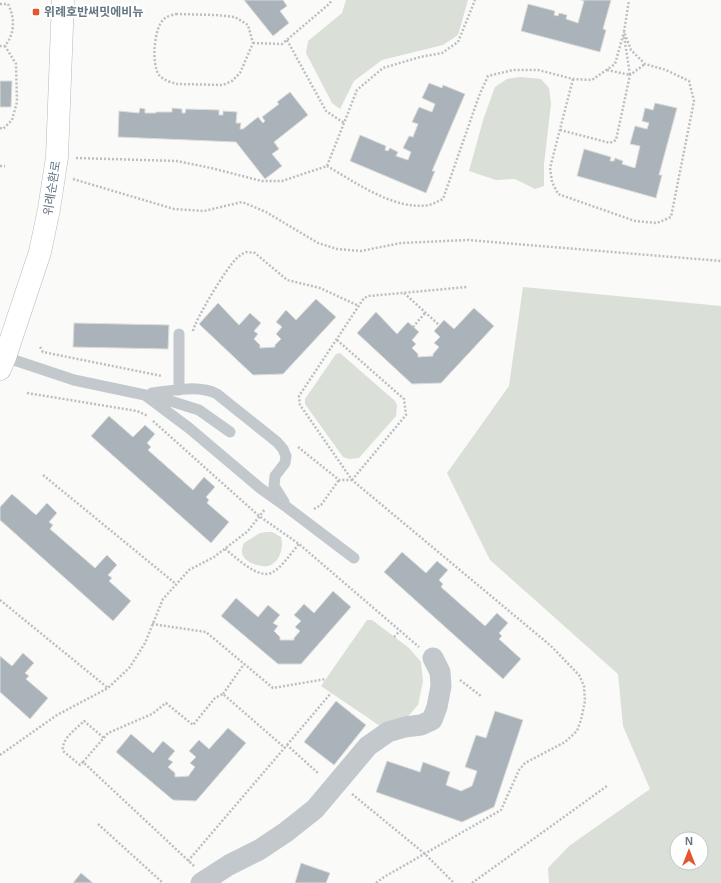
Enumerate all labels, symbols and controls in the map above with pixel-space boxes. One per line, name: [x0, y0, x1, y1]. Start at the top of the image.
place label: 위례호반써밋에비뉴: [44, 5, 143, 19]
marker: 위례호반써밋에비뉴: [31, 7, 41, 17]
street label: 위례순환로: [41, 160, 63, 216]
north arrow: [669, 831, 709, 871]
text: N: [685, 835, 693, 847]

